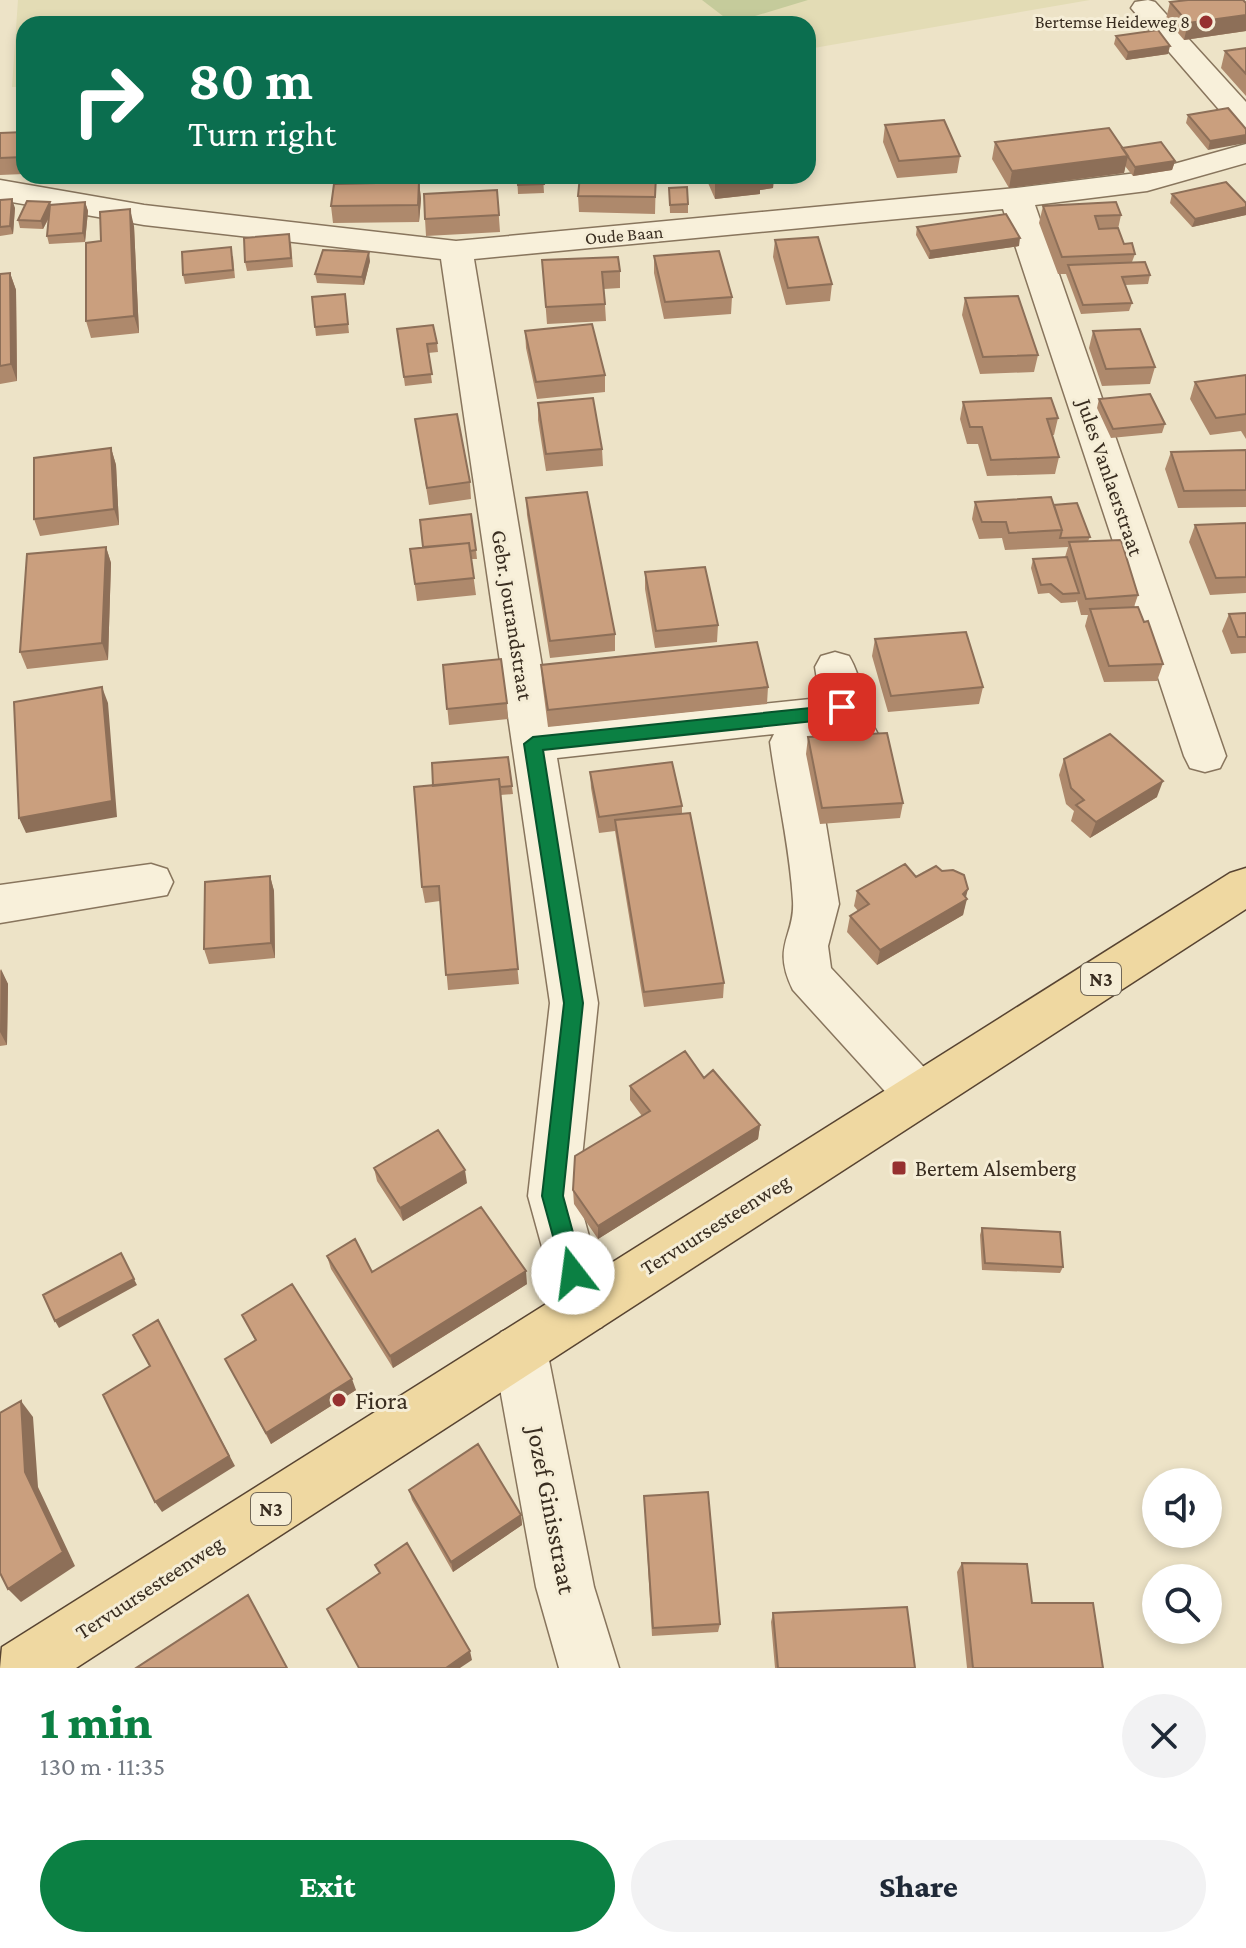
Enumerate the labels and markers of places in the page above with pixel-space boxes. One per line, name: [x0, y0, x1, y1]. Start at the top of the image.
place label: Bertemse Heideweg 8: [1035, 12, 1190, 32]
marker: Bertemse Heideweg 8: [1197, 13, 1215, 31]
pin: [808, 673, 876, 741]
place label: Bertem Alsemberg: [915, 1156, 1077, 1181]
marker: Bertem Alsemberg: [890, 1159, 908, 1177]
place label: Fiora: [355, 1386, 408, 1415]
marker: Fiora: [330, 1391, 348, 1409]

